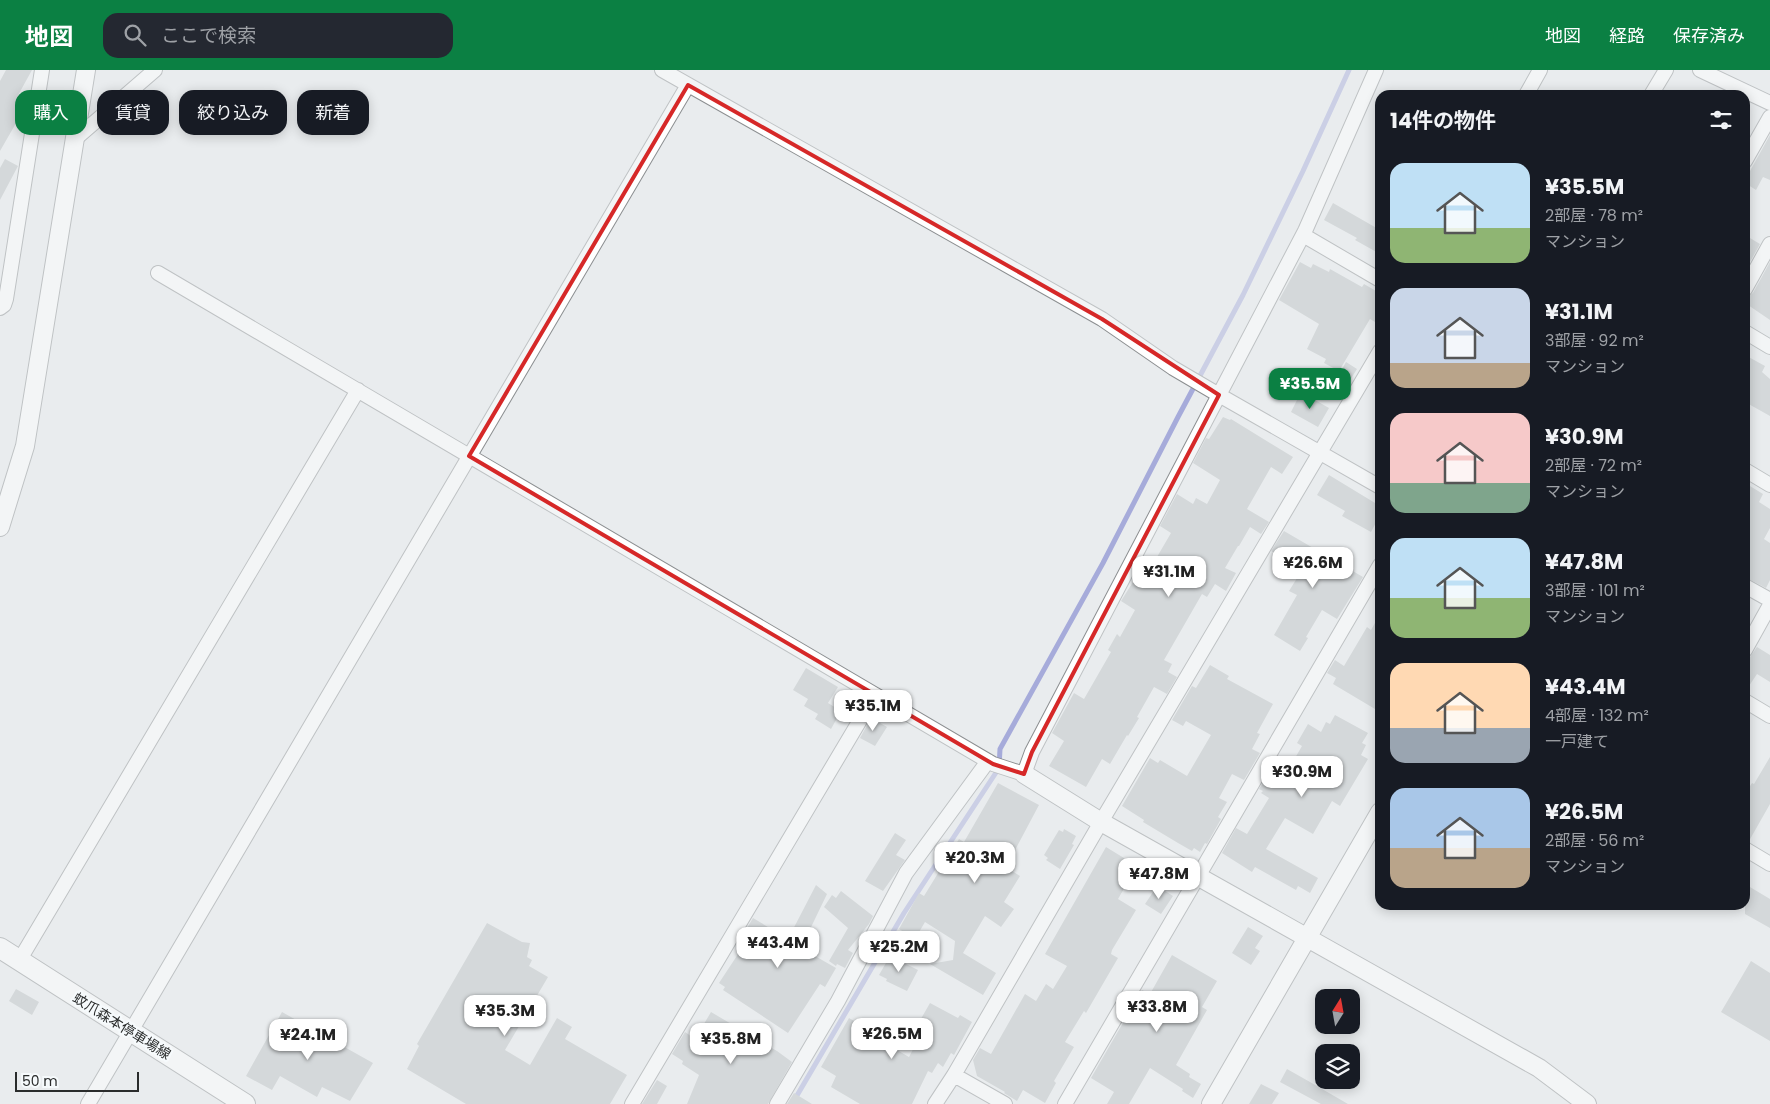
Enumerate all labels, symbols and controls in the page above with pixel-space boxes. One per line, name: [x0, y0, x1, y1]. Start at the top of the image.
search box: [103, 13, 453, 58]
text: 地図: [25, 20, 73, 53]
icon: search: [121, 21, 149, 49]
text: ここで検索: [161, 22, 256, 49]
text: 地図: [1545, 23, 1581, 48]
text: 経路: [1609, 23, 1645, 48]
text: 保存済み: [1673, 23, 1745, 48]
chip: 購入: [15, 90, 87, 135]
chip: 賃貸: [97, 90, 169, 135]
chip: 絞り込み: [179, 90, 287, 135]
chip: 新着: [297, 90, 369, 135]
text: 14件の物件: [1390, 106, 1496, 135]
icon: filters: [1707, 106, 1735, 134]
text: ¥35.5M: [1545, 172, 1624, 201]
icon: home: [1430, 183, 1490, 243]
text: 2部屋 · 78 m²: [1545, 204, 1643, 227]
text: マンション: [1545, 230, 1625, 253]
text: ¥31.1M: [1545, 297, 1613, 326]
icon: home: [1430, 308, 1490, 368]
text: 3部屋 · 92 m²: [1545, 329, 1644, 352]
text: マンション: [1545, 355, 1625, 378]
pin: ¥35.5M: [1269, 368, 1351, 410]
text: ¥35.5M: [1280, 372, 1340, 395]
text: ¥30.9M: [1545, 422, 1624, 451]
icon: home: [1430, 433, 1490, 493]
text: 2部屋 · 72 m²: [1545, 454, 1642, 477]
text: マンション: [1545, 480, 1625, 503]
pin: ¥26.6M: [1272, 546, 1354, 589]
text: ¥47.8M: [1545, 547, 1623, 576]
text: ¥26.6M: [1283, 551, 1343, 574]
pin: ¥31.1M: [1128, 556, 1210, 598]
icon: home: [1430, 558, 1490, 618]
text: ¥31.1M: [1143, 560, 1195, 583]
text: 3部屋 · 101 m²: [1545, 579, 1645, 602]
text: マンション: [1545, 605, 1625, 628]
text: ¥43.4M: [1545, 672, 1625, 701]
icon: home: [1430, 683, 1490, 743]
pin: ¥35.1M: [832, 690, 914, 732]
text: ¥35.1M: [845, 694, 901, 717]
text: 4部屋 · 132 m²: [1545, 704, 1649, 727]
text: 一戸建て: [1545, 730, 1609, 753]
pin: ¥30.9M: [1261, 756, 1343, 798]
text: ¥30.9M: [1272, 760, 1332, 783]
text: ¥26.5M: [1545, 797, 1623, 826]
icon: home: [1430, 808, 1490, 868]
text: 2部屋 · 56 m²: [1545, 829, 1644, 852]
pin: ¥20.3M: [934, 842, 1016, 884]
text: ¥20.3M: [945, 846, 1005, 869]
text: マンション: [1545, 855, 1625, 878]
pin: ¥47.8M: [1118, 858, 1200, 900]
text: ¥47.8M: [1129, 862, 1189, 885]
pin: ¥43.4M: [737, 926, 819, 969]
pin: ¥25.2M: [858, 930, 940, 973]
text: ¥43.4M: [747, 931, 809, 954]
text: ¥25.2M: [870, 935, 928, 958]
street label: 蚊爪森本停車場線: [69, 988, 175, 1064]
north arrow: [1315, 989, 1360, 1034]
map controls: [1315, 989, 1360, 1089]
pin: ¥33.8M: [1116, 990, 1198, 1033]
pin: ¥35.3M: [464, 994, 546, 1037]
text: ¥33.8M: [1127, 995, 1187, 1018]
text: ¥35.3M: [475, 999, 535, 1022]
pin: ¥24.1M: [267, 1018, 349, 1061]
pin: ¥26.5M: [851, 1018, 933, 1060]
pin: ¥35.8M: [690, 1022, 772, 1065]
text: ¥26.5M: [862, 1022, 922, 1045]
text: ¥24.1M: [280, 1023, 336, 1046]
text: ¥35.8M: [701, 1027, 761, 1050]
button: layers: [1315, 1044, 1360, 1089]
scale bar: [15, 1069, 139, 1092]
text: 50 m: [22, 1071, 58, 1091]

